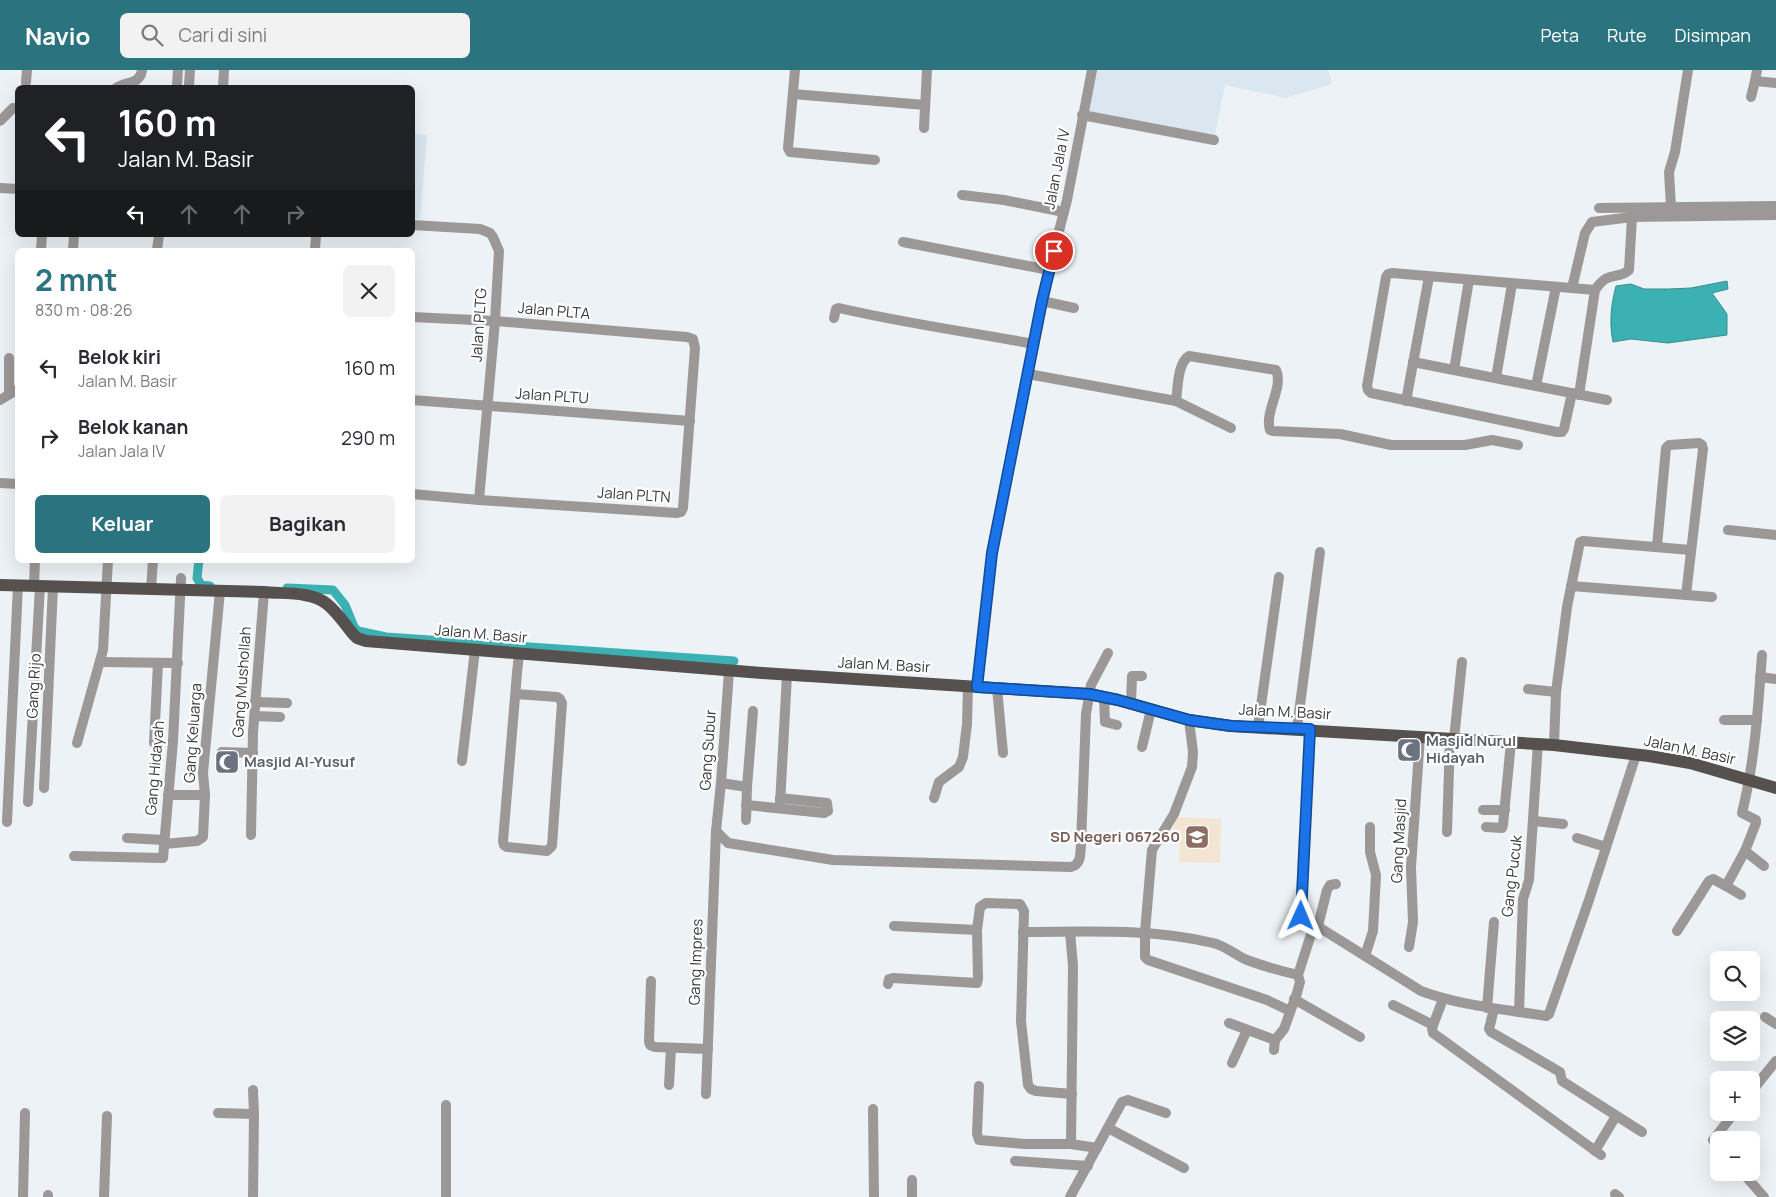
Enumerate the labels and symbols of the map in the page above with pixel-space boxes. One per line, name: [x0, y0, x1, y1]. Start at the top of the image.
street label: Jalan Jala IV: [1038, 127, 1075, 211]
pin: [1033, 230, 1075, 272]
street label: Jalan PLTG: [465, 287, 492, 362]
street label: Jalan PLTA: [517, 297, 592, 324]
street label: Jalan PLTU: [515, 382, 590, 409]
street label: Jalan PLTN: [597, 481, 671, 508]
street label: Jalan M. Basir: [434, 619, 529, 648]
street label: Gang Mushollah: [227, 626, 256, 738]
street label: Jalan M. Basir: [837, 652, 931, 677]
street label: Gang Rijo: [21, 653, 46, 719]
street label: Gang Keluarga: [179, 682, 206, 783]
street label: Jalan M. Basir: [1238, 699, 1332, 724]
street label: Gang Subur: [694, 708, 721, 791]
street label: Gang Hidayah: [140, 720, 169, 816]
place label: Masjid Nurul Hidayah: [1426, 730, 1516, 768]
street label: Jalan M. Basir: [1643, 730, 1738, 770]
mosque icon: Masjid Nurul Hidayah: [1396, 737, 1422, 763]
mosque icon: Masjid Al-Yusuf: [214, 749, 240, 775]
place label: Masjid Al-Yusuf: [244, 751, 355, 772]
street label: Gang Masjid: [1386, 798, 1411, 884]
school or university icon: SD Negeri 067260: [1184, 824, 1210, 850]
place label: SD Negeri 067260: [1050, 826, 1180, 847]
street label: Gang Pucuk: [1496, 833, 1527, 918]
position arrow: [1274, 889, 1326, 941]
street label: Gang Impres: [683, 918, 708, 1006]

